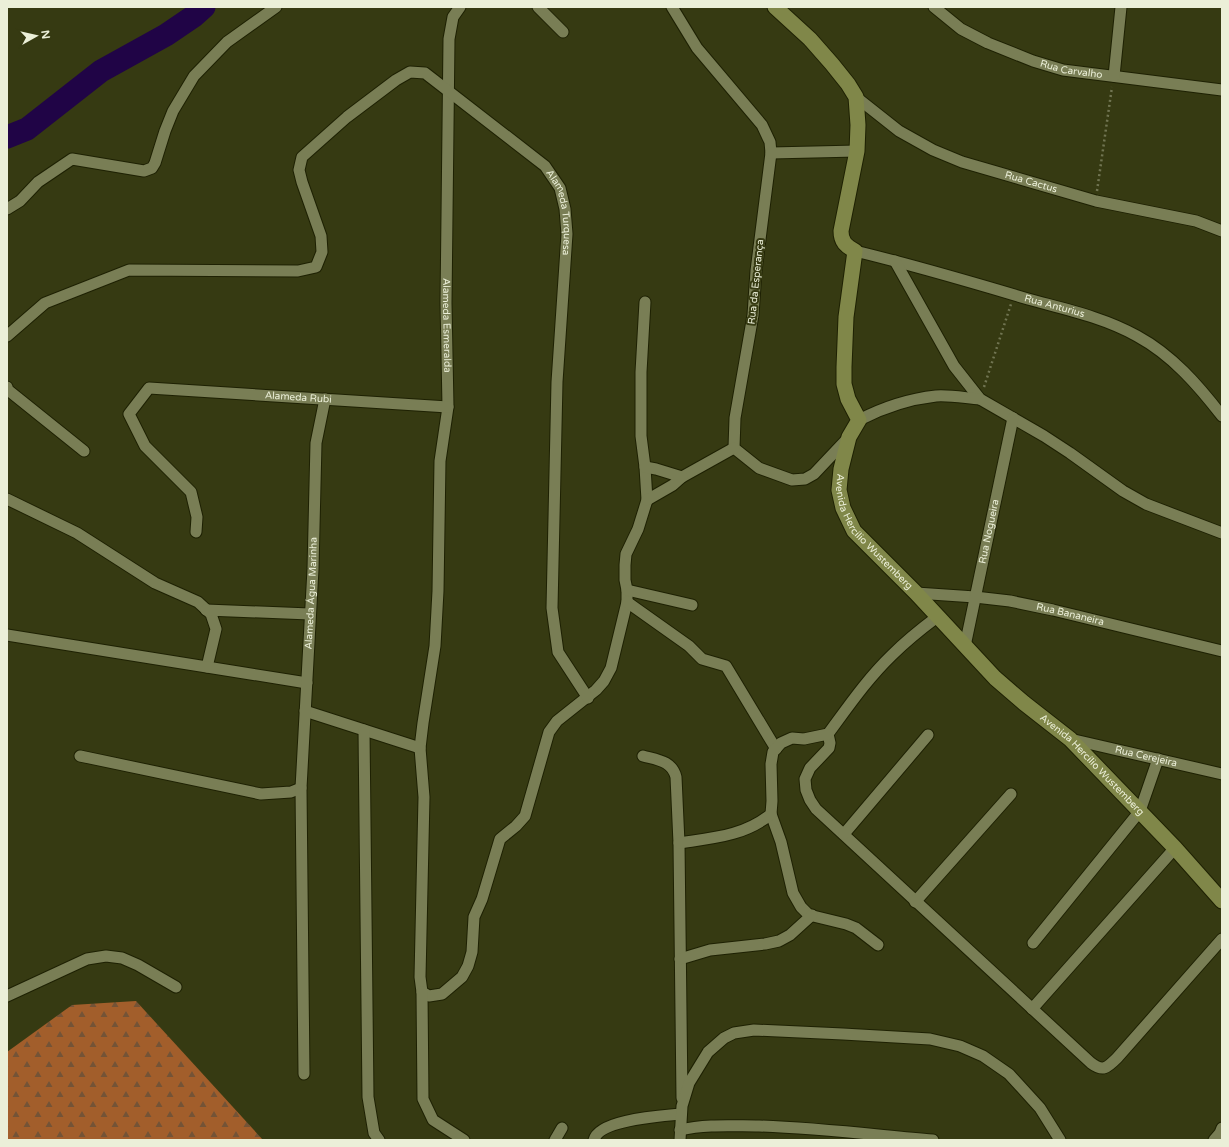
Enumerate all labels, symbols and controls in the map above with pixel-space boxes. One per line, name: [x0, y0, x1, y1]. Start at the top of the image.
north arrow: [16, 16, 56, 56]
text: N: [38, 29, 52, 40]
street label: Rua Carvalho: [1039, 57, 1103, 81]
street label: Alameda Turquesa: [543, 167, 573, 256]
street label: Rua Cactus: [1003, 169, 1059, 195]
street label: Rua da Esperança: [746, 239, 766, 325]
street label: Alameda Esmeralda: [440, 278, 453, 373]
street label: Rua Anturius: [1023, 292, 1086, 320]
street label: Alameda Rubi: [265, 389, 332, 406]
street label: Avenida Hercílio Wustemberg: [833, 473, 915, 592]
street label: Rua Nogueira: [976, 498, 1002, 565]
street label: Alameda Água Marinha: [303, 537, 320, 650]
street label: Rua Bananeira: [1035, 601, 1105, 628]
street label: Avenida Hercílio Wustemberg: [1037, 712, 1146, 818]
street label: Rua Cerejeira: [1114, 744, 1178, 769]

